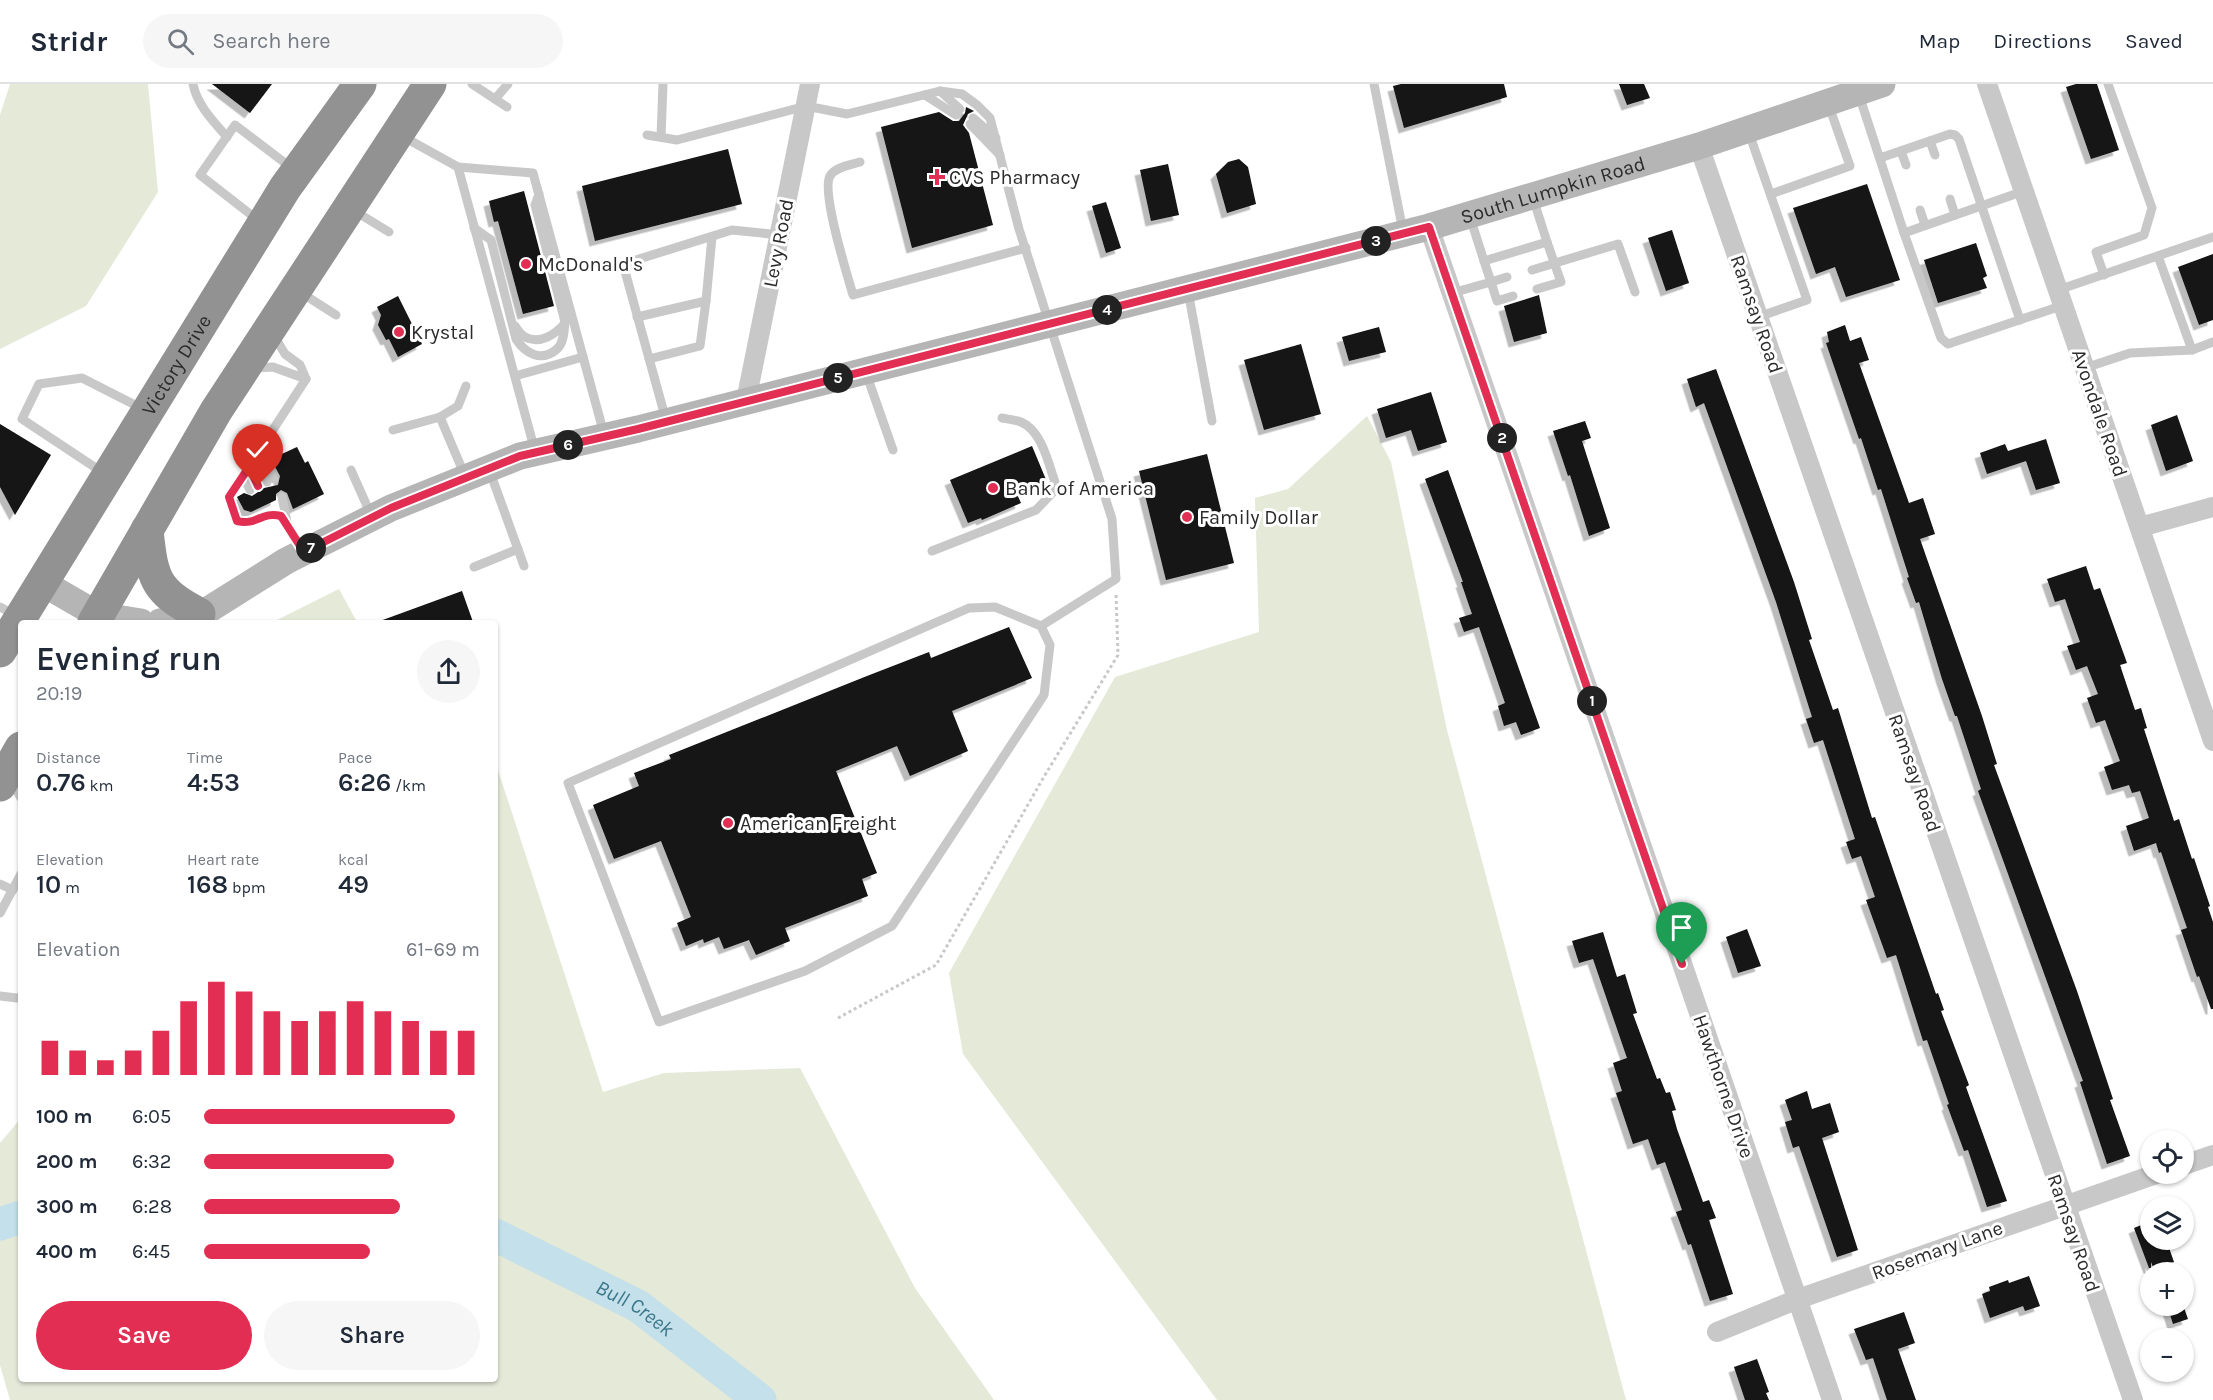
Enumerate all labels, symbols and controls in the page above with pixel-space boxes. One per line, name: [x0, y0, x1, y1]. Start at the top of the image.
search box: [143, 14, 563, 68]
text: Stridr: [30, 25, 107, 58]
icon: search: [164, 25, 197, 58]
text: Search here: [212, 28, 331, 54]
text: Map: [1919, 29, 1960, 53]
text: Directions: [1993, 29, 2092, 53]
text: Saved: [2125, 29, 2183, 53]
street label: South Lumpkin Road: [1458, 152, 1648, 229]
place label: CVS Pharmacy: [949, 166, 1080, 189]
marker: CVS Pharmacy: [930, 170, 944, 184]
street label: Levy Road: [759, 197, 798, 289]
pin: 3: [1361, 226, 1391, 256]
text: 3: [1371, 231, 1381, 250]
street label: Ramsay Road: [1726, 252, 1788, 376]
place label: McDonald's: [538, 253, 643, 276]
marker: McDonald's: [519, 257, 533, 271]
pin: 4: [1092, 295, 1122, 325]
text: 4: [1102, 300, 1112, 319]
street label: Victory Drive: [137, 311, 216, 420]
place label: Krystal: [411, 321, 474, 344]
marker: Krystal: [392, 325, 406, 339]
street label: Avondale Road: [2067, 346, 2132, 480]
pin: 5: [823, 363, 853, 393]
text: 5: [833, 368, 843, 387]
pin: 2: [1487, 423, 1517, 453]
pin: [232, 424, 283, 486]
text: 2: [1497, 428, 1507, 447]
pin: 6: [553, 430, 583, 460]
icon: check: [241, 433, 274, 466]
text: 6: [563, 435, 573, 454]
place label: Bank of America: [1005, 477, 1154, 500]
marker: Bank of America: [986, 481, 1000, 495]
place label: Family Dollar: [1199, 506, 1319, 529]
marker: Family Dollar: [1180, 510, 1194, 524]
pin: 7: [296, 533, 326, 563]
text: 7: [307, 538, 315, 557]
text: Evening run: [36, 640, 222, 678]
button: share: [417, 640, 480, 703]
text: 20:19: [36, 682, 82, 705]
pin: 1: [1577, 686, 1607, 716]
text: 1: [1589, 691, 1595, 710]
street label: Ramsay Road: [1884, 711, 1946, 835]
text: Distance: [36, 748, 101, 767]
text: Time: [187, 748, 223, 767]
text: Pace: [338, 748, 372, 767]
text: 0.76: [36, 767, 86, 798]
text: 4:53: [187, 767, 240, 798]
text: 6:26: [338, 767, 391, 798]
text: km: [86, 776, 114, 795]
text: /km: [391, 776, 426, 795]
place label: American Freight: [740, 812, 897, 835]
marker: American Freight: [721, 816, 735, 830]
text: Elevation: [36, 850, 104, 869]
text: Heart rate: [187, 850, 259, 869]
text: kcal: [338, 850, 369, 869]
text: 10: [36, 869, 61, 900]
text: 168: [187, 869, 228, 900]
text: 49: [338, 869, 369, 900]
text: m: [61, 878, 80, 897]
text: bpm: [228, 878, 266, 897]
pin: [1656, 902, 1707, 964]
icon: arrive: [1665, 911, 1698, 944]
text: Elevation: [36, 938, 121, 961]
text: 61–69 m: [406, 938, 480, 961]
street label: Hawthorne Drive: [1688, 1011, 1759, 1161]
text: 100 m: [36, 1105, 92, 1128]
text: 6:05: [132, 1105, 171, 1128]
map controls: [2140, 1130, 2194, 1382]
button: locate: [2140, 1130, 2194, 1184]
text: 200 m: [36, 1150, 97, 1173]
text: 6:32: [132, 1150, 171, 1173]
street label: Ramsay Road: [2043, 1171, 2105, 1295]
text: 300 m: [36, 1195, 98, 1218]
text: 6:28: [132, 1195, 172, 1218]
button: layers: [2140, 1196, 2194, 1250]
street label: Rosemary Lane: [1869, 1216, 2006, 1285]
text: 400 m: [36, 1240, 97, 1263]
text: 6:45: [132, 1240, 171, 1263]
button: +: [2140, 1262, 2194, 1316]
water label: Bull Creek: [592, 1275, 679, 1341]
button: Save: [36, 1301, 252, 1370]
button: Share: [264, 1301, 480, 1370]
button: −: [2140, 1328, 2194, 1382]

